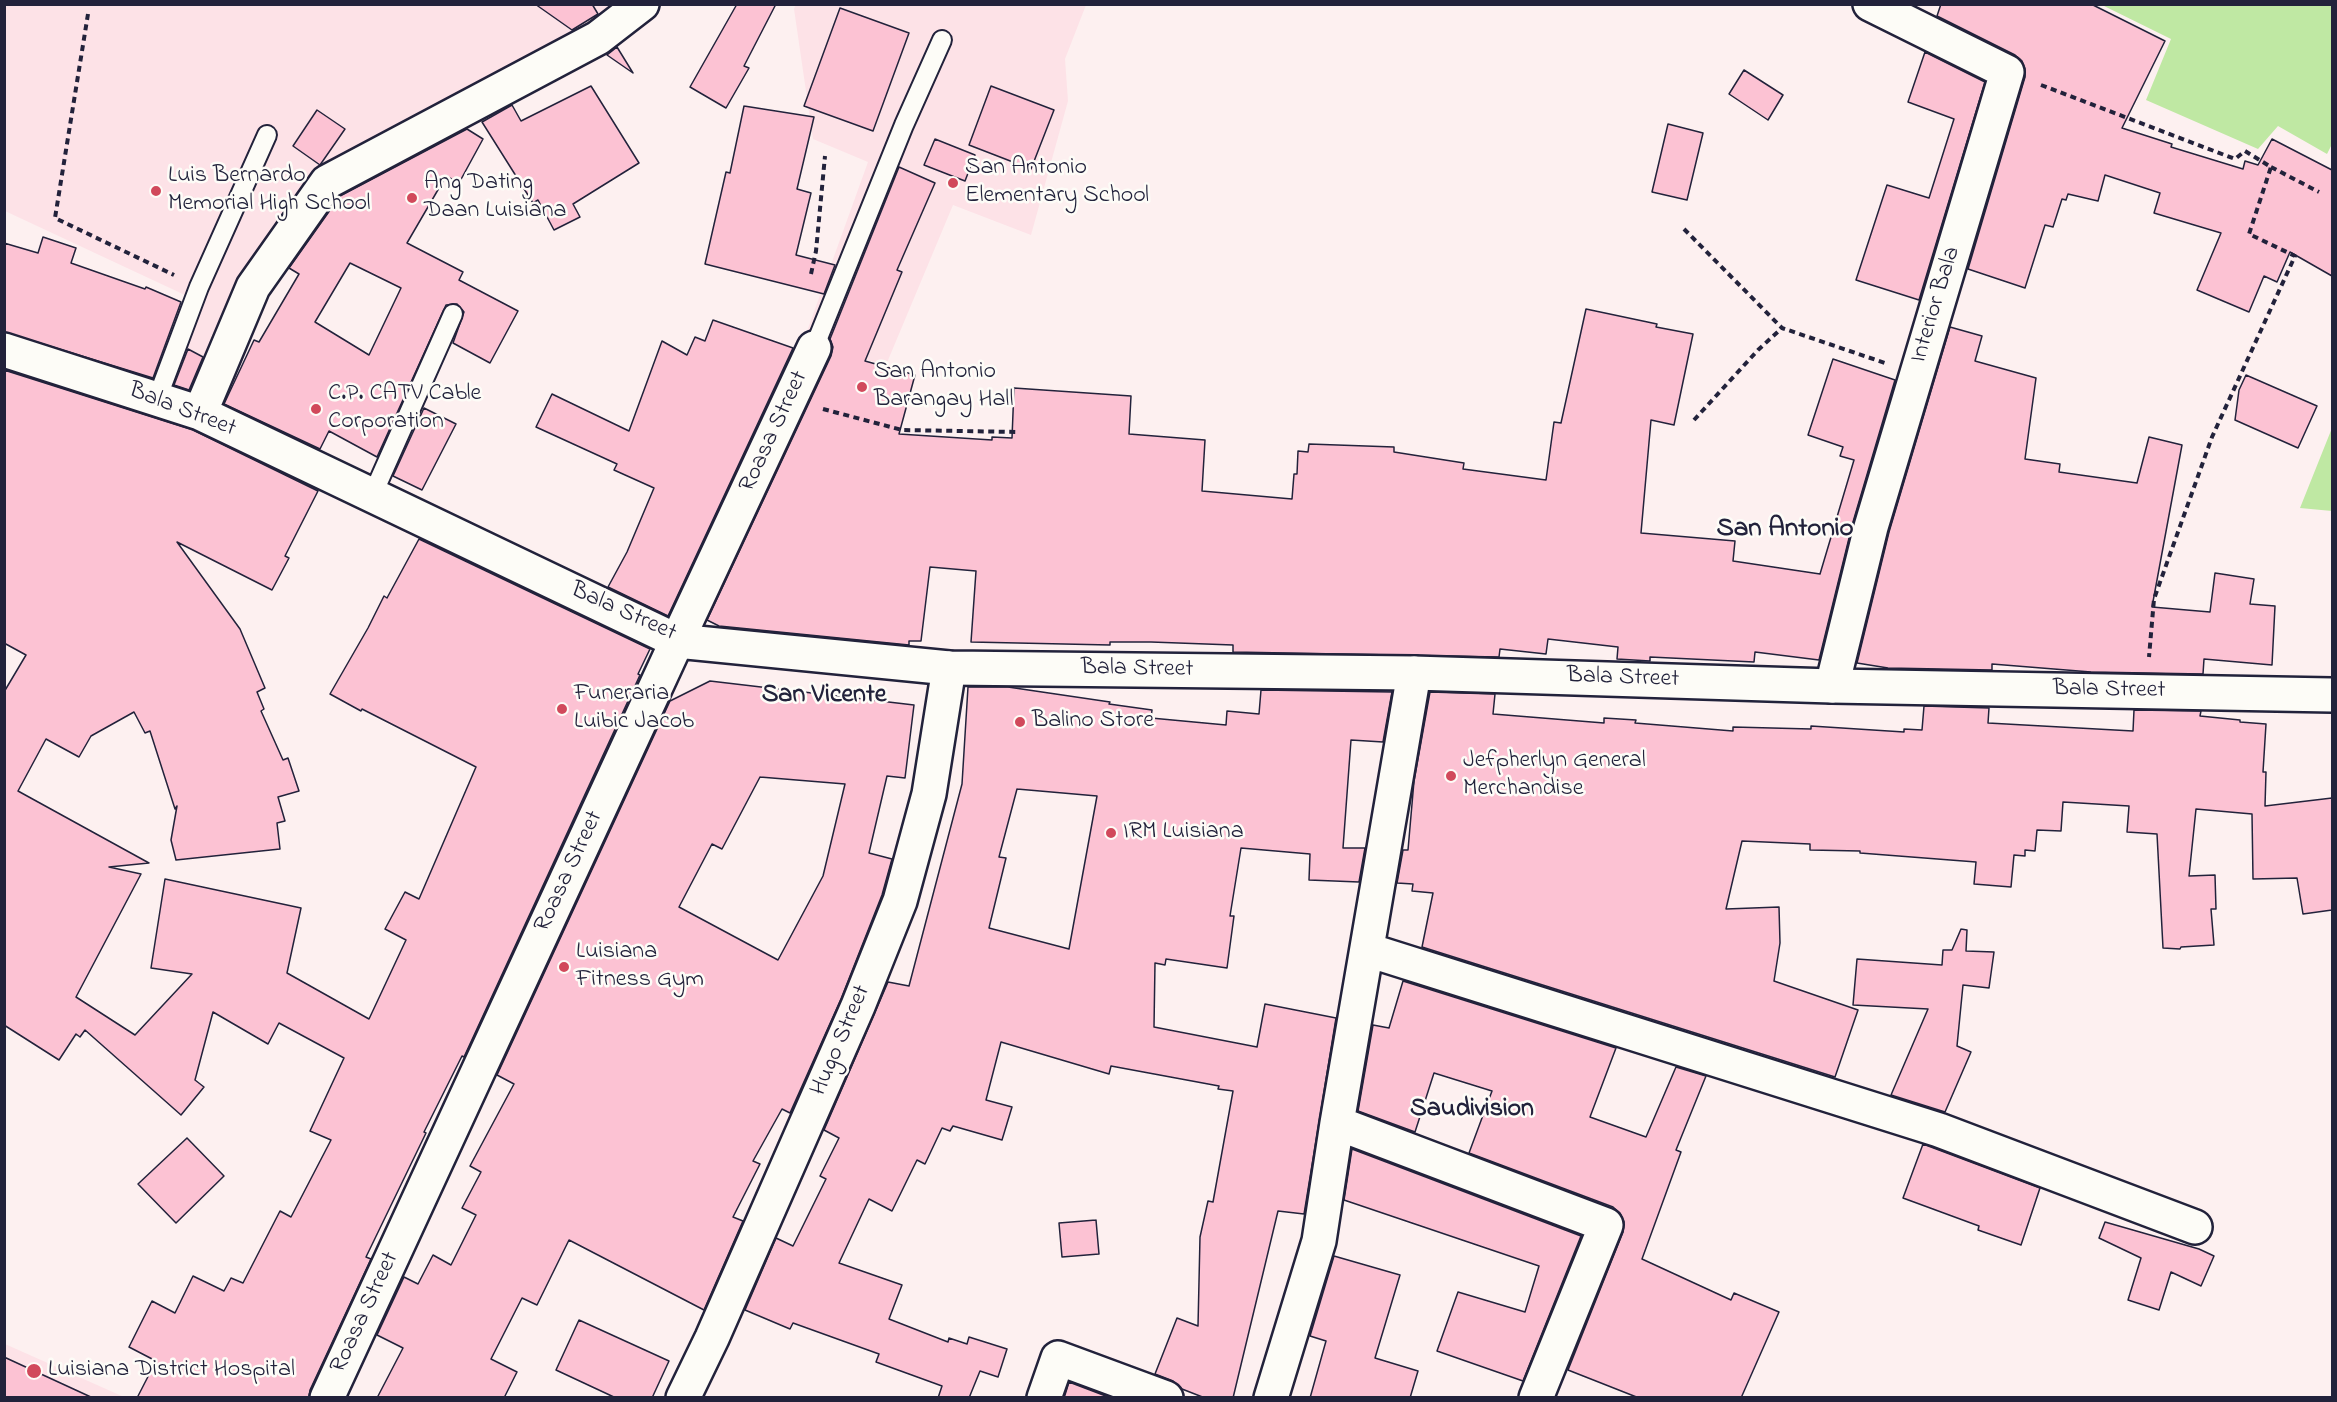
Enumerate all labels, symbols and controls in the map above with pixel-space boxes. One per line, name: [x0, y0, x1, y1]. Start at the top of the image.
place label: San Antonio Elementary School: [965, 155, 1149, 211]
place label: Luis Bernardo Memorial High School: [168, 163, 370, 219]
place label: Ang Dating Daan Luisiana: [424, 170, 567, 226]
marker: San Antonio Elementary School: [946, 176, 960, 190]
marker: Luis Bernardo Memorial High School: [149, 184, 163, 198]
marker: Ang Dating Daan Luisiana: [405, 191, 419, 205]
street label: Interior Bala: [1906, 243, 1968, 367]
place label: San Antonio Barangay Hall: [874, 359, 1013, 415]
street label: Roasa Street: [734, 367, 816, 497]
street label: Bala Street: [124, 377, 240, 445]
marker: San Antonio Barangay Hall: [855, 380, 869, 394]
place label: C.P. CATV Cable Corporation: [328, 381, 481, 437]
marker: C.P. CATV Cable Corporation: [309, 402, 323, 416]
district label: San Antonio: [1716, 515, 1854, 547]
street label: Bala Street: [566, 577, 680, 649]
street label: Bala Street: [1080, 655, 1194, 685]
street label: Bala Street: [1566, 663, 1680, 695]
street label: Bala Street: [2052, 676, 2166, 706]
place label: Funeraria Luibic Jacob: [574, 681, 694, 737]
district label: San Vicente: [762, 681, 886, 713]
marker: Funeraria Luibic Jacob: [555, 702, 569, 716]
place label: Balino Store: [1032, 708, 1154, 736]
marker: Balino Store: [1013, 715, 1027, 729]
place label: Jefpherlyn General Merchandise: [1463, 748, 1646, 804]
marker: Jefpherlyn General Merchandise: [1444, 769, 1458, 783]
street label: Roasa Street: [529, 807, 611, 937]
place label: IRM Luisiana: [1123, 819, 1244, 847]
marker: IRM Luisiana: [1104, 826, 1118, 840]
place label: Luisiana Fitness Gym: [576, 939, 704, 995]
marker: Luisiana Fitness Gym: [557, 960, 571, 974]
street label: Hugo Street: [806, 981, 878, 1101]
district label: Saudivision: [1410, 1095, 1534, 1127]
street label: Roasa Street: [325, 1248, 407, 1378]
place label: Luisiana District Hospital: [48, 1357, 295, 1385]
marker: Luisiana District Hospital: [25, 1362, 43, 1380]

